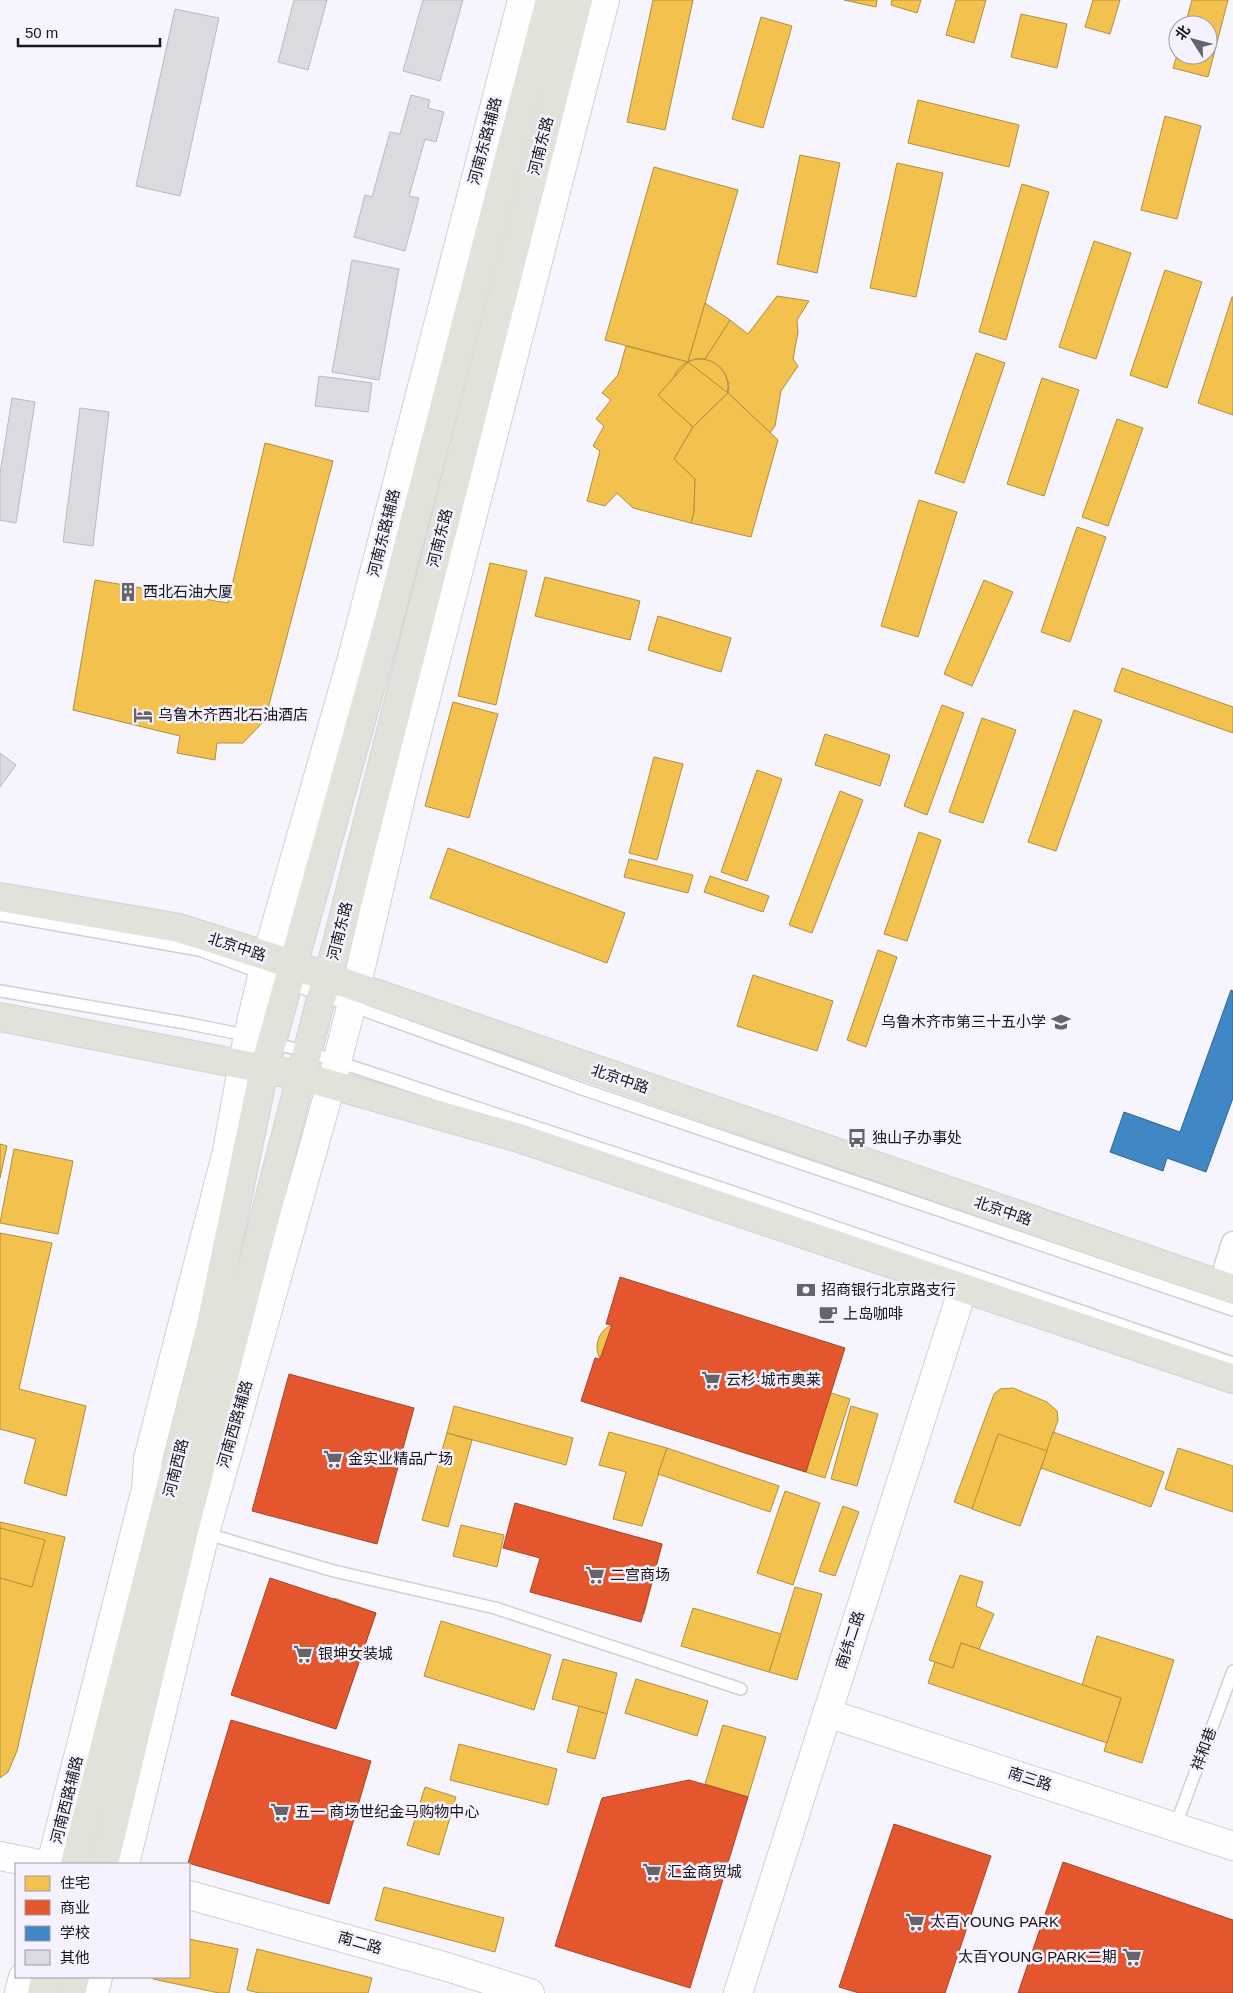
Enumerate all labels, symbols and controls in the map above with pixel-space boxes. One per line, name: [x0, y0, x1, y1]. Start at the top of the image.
scale bar: [18, 15, 160, 47]
north arrow: [1168, 15, 1218, 65]
text: 北: [1172, 22, 1193, 43]
text: 50 m: [25, 24, 58, 41]
street label: 河南东路辅路: [465, 95, 504, 187]
street label: 河南东路: [525, 115, 556, 177]
street label: 河南东路辅路: [364, 487, 403, 579]
street label: 河南东路: [424, 507, 455, 569]
building icon: 西北石油大厦: [117, 581, 139, 603]
place label: 西北石油大厦: [143, 583, 233, 600]
hotel icon: 乌鲁木齐西北石油酒店: [132, 704, 154, 726]
place label: 乌鲁木齐西北石油酒店: [158, 706, 308, 723]
street label: 河南东路: [324, 900, 355, 962]
street label: 北京中路: [206, 929, 268, 964]
school or university icon: 乌鲁木齐市第三十五小学: [1050, 1011, 1072, 1033]
place label: 乌鲁木齐市第三十五小学: [881, 1013, 1046, 1030]
street label: 北京中路: [589, 1061, 651, 1096]
bus stop icon: 独山子办事处: [846, 1127, 868, 1149]
place label: 独山子办事处: [872, 1129, 962, 1146]
street label: 北京中路: [972, 1193, 1034, 1228]
bank icon: 招商银行北京路支行: [795, 1279, 817, 1301]
place label: 招商银行北京路支行: [821, 1281, 956, 1298]
cafe icon: 上岛咖啡: [817, 1303, 839, 1325]
place label: 上岛咖啡: [843, 1305, 903, 1322]
supermarket icon: 云杉·城市奥莱: [700, 1369, 722, 1391]
place label: 云杉·城市奥莱: [726, 1371, 821, 1388]
street label: 河南西路辅路: [214, 1378, 255, 1469]
street label: 河南西路: [160, 1437, 191, 1499]
supermarket icon: 金实业精品广场: [322, 1448, 344, 1470]
place label: 金实业精品广场: [348, 1450, 453, 1467]
supermarket icon: 二宫商场: [584, 1564, 606, 1586]
place label: 二宫商场: [610, 1566, 670, 1583]
street label: 南纬二路: [832, 1609, 867, 1671]
supermarket icon: 银坤女装城: [292, 1643, 314, 1665]
place label: 银坤女装城: [318, 1645, 393, 1662]
street label: 祥和巷: [1188, 1725, 1219, 1773]
street label: 河南西路辅路: [47, 1754, 86, 1846]
street label: 南三路: [1006, 1763, 1054, 1794]
supermarket icon: 五一 商场世纪金马购物中心: [269, 1801, 291, 1823]
place label: 五一 商场世纪金马购物中心: [295, 1803, 479, 1820]
supermarket icon: 汇金商贸城: [641, 1861, 663, 1883]
legend: [15, 1863, 190, 1978]
place label: 汇金商贸城: [667, 1863, 742, 1880]
text: 住宅: [60, 1874, 90, 1891]
text: 商业: [60, 1899, 90, 1916]
supermarket icon: 太百YOUNG PARK: [904, 1911, 926, 1933]
place label: 太百YOUNG PARK: [930, 1913, 1059, 1930]
text: 学校: [60, 1924, 90, 1941]
street label: 南二路: [336, 1928, 384, 1957]
supermarket icon: 太百YOUNG PARK二期: [1121, 1946, 1143, 1968]
place label: 太百YOUNG PARK二期: [958, 1948, 1117, 1965]
text: 其他: [60, 1949, 90, 1966]

